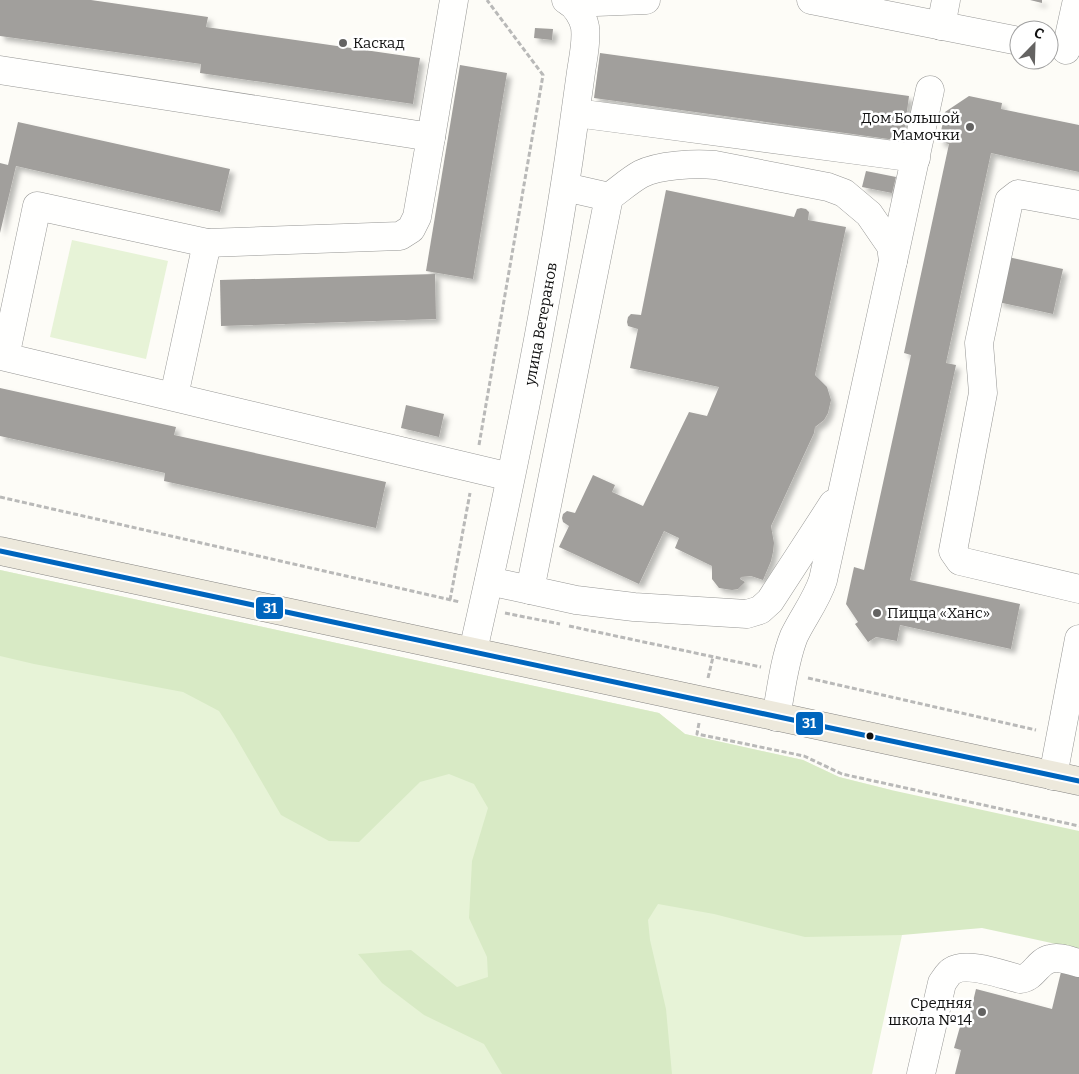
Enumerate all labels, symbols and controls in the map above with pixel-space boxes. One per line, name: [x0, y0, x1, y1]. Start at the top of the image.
north arrow: [1009, 20, 1059, 70]
text: С: [1031, 24, 1046, 43]
place label: Каскад: [353, 34, 404, 52]
marker: Каскад: [337, 37, 349, 49]
place label: Дом Большой Мамочки: [861, 109, 960, 144]
marker: Дом Большой Мамочки: [964, 121, 976, 133]
street label: улица Ветеранов: [520, 261, 561, 388]
line badge: 31: [255, 596, 284, 620]
text: 31: [263, 600, 277, 617]
place label: Пицца «Ханс»: [887, 604, 990, 622]
marker: Пицца «Ханс»: [871, 607, 883, 619]
line badge: 31: [795, 711, 824, 736]
text: 31: [802, 715, 816, 732]
unlabelled marker: [865, 731, 875, 741]
place label: Средняя школа №14: [888, 994, 972, 1029]
marker: Средняя школа №14: [976, 1006, 988, 1018]

